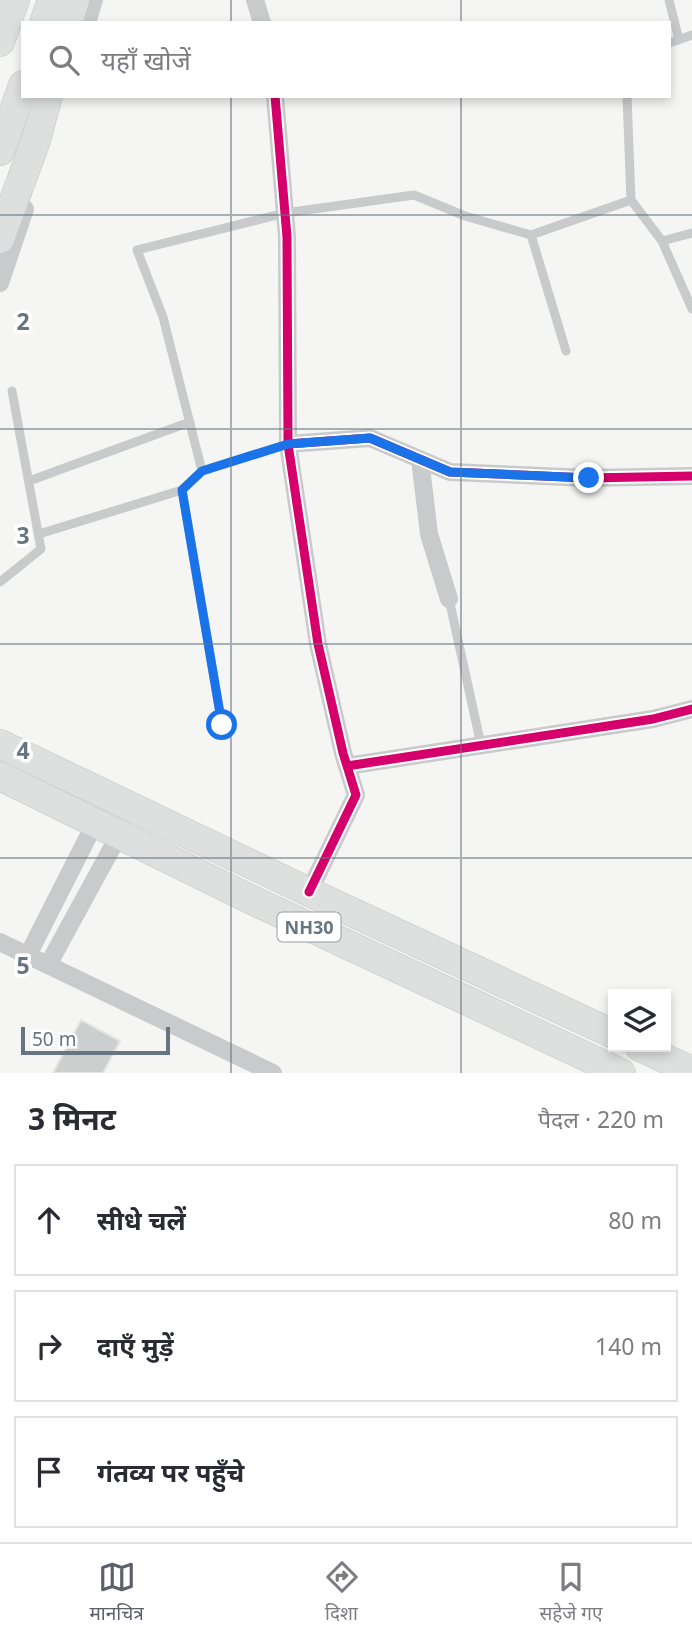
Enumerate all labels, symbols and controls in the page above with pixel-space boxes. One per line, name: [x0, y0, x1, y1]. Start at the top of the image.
search box: [21, 21, 671, 98]
icon: search: [45, 41, 83, 79]
text: यहाँ खोजें: [101, 42, 191, 78]
text: 2: [16, 305, 30, 337]
route end: [573, 462, 604, 493]
text: 3: [16, 519, 30, 551]
route start: [206, 709, 237, 740]
text: 4: [16, 734, 30, 766]
road number: NH30: [278, 912, 340, 942]
text: 5: [16, 949, 30, 981]
map controls: [608, 989, 671, 1052]
button: layers: [608, 989, 671, 1052]
scale bar: [21, 1024, 170, 1056]
text: 50 m: [32, 1026, 76, 1052]
text: 3 मिनट: [28, 1098, 116, 1139]
text: पैदल · 220 m: [538, 1103, 664, 1135]
icon: ahead: [30, 1201, 68, 1239]
text: सीधे चलें: [97, 1202, 186, 1238]
text: 80 m: [608, 1204, 662, 1236]
icon: right: [30, 1327, 68, 1365]
text: दाएँ मुड़ें: [97, 1328, 174, 1364]
text: 140 m: [595, 1330, 662, 1362]
icon: arrive: [30, 1453, 68, 1491]
text: गंतव्य पर पहुँचे: [97, 1454, 244, 1490]
tab: मानचित्र: [89, 1558, 144, 1626]
tab: दिशा: [323, 1558, 361, 1626]
tab: सहेजे गए: [539, 1558, 603, 1626]

